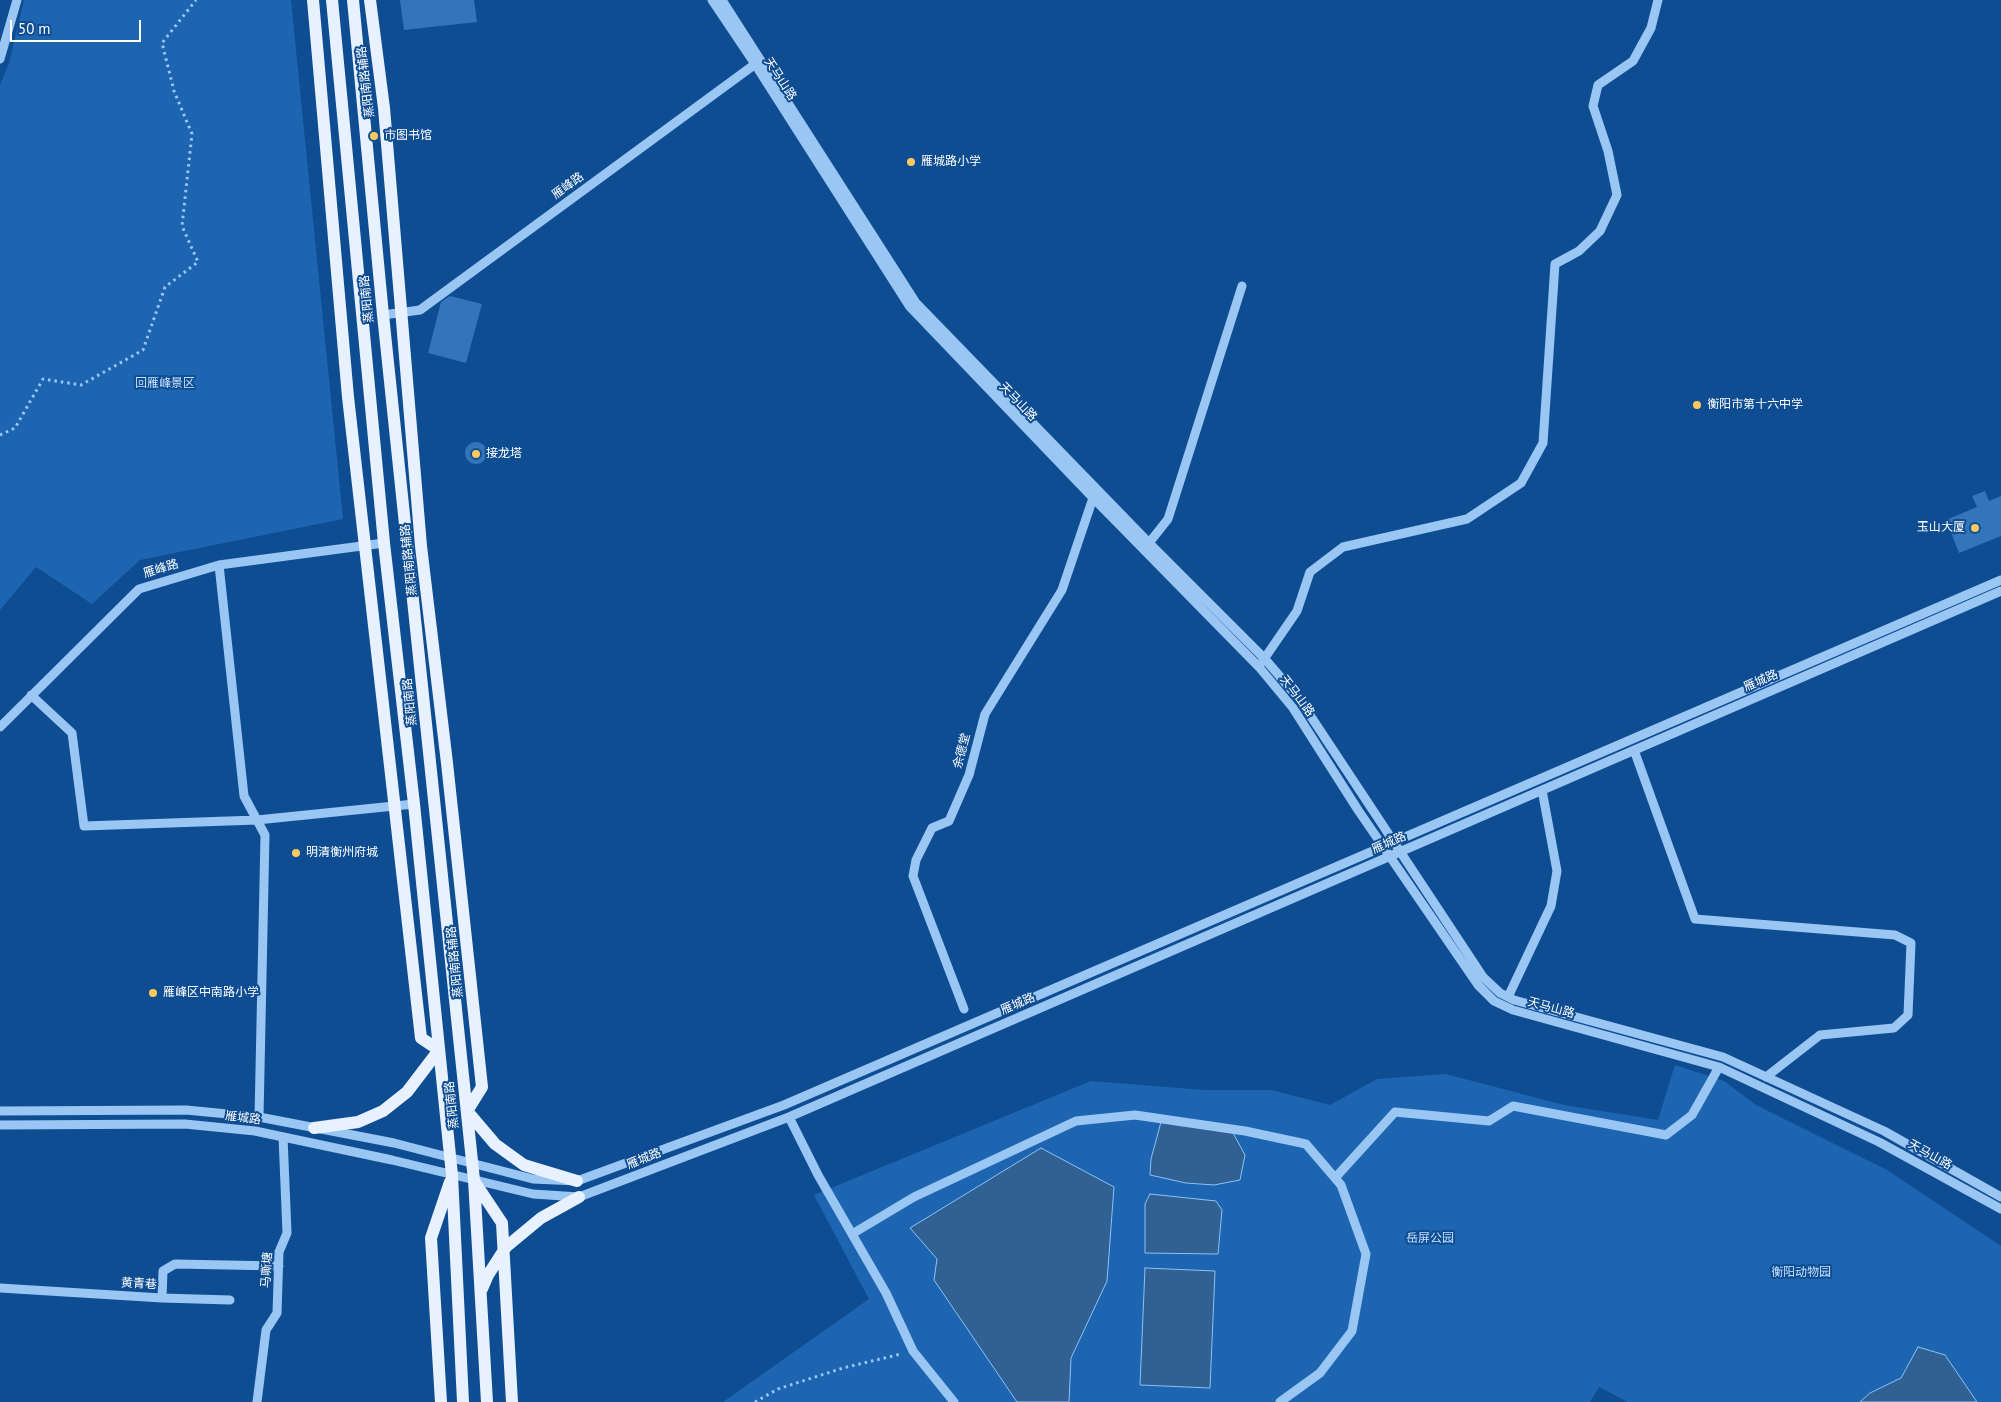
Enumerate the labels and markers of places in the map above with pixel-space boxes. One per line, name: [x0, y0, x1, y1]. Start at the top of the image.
place label: 市图书馆: [384, 129, 432, 143]
marker: 市图书馆: [368, 130, 380, 142]
place label: 雁城路小学: [921, 155, 981, 169]
marker: 雁城路小学: [905, 156, 917, 168]
place label: 衡阳市第十六中学: [1707, 398, 1803, 412]
marker: 衡阳市第十六中学: [1691, 399, 1703, 411]
place label: 接龙塔: [486, 447, 522, 461]
marker: 接龙塔: [470, 448, 482, 460]
place label: 玉山大厦: [1917, 521, 1965, 535]
marker: 玉山大厦: [1969, 522, 1981, 534]
place label: 明清衡州府城: [306, 846, 378, 860]
marker: 明清衡州府城: [290, 847, 302, 859]
place label: 雁峰区中南路小学: [163, 986, 259, 1000]
marker: 雁峰区中南路小学: [147, 987, 159, 999]

